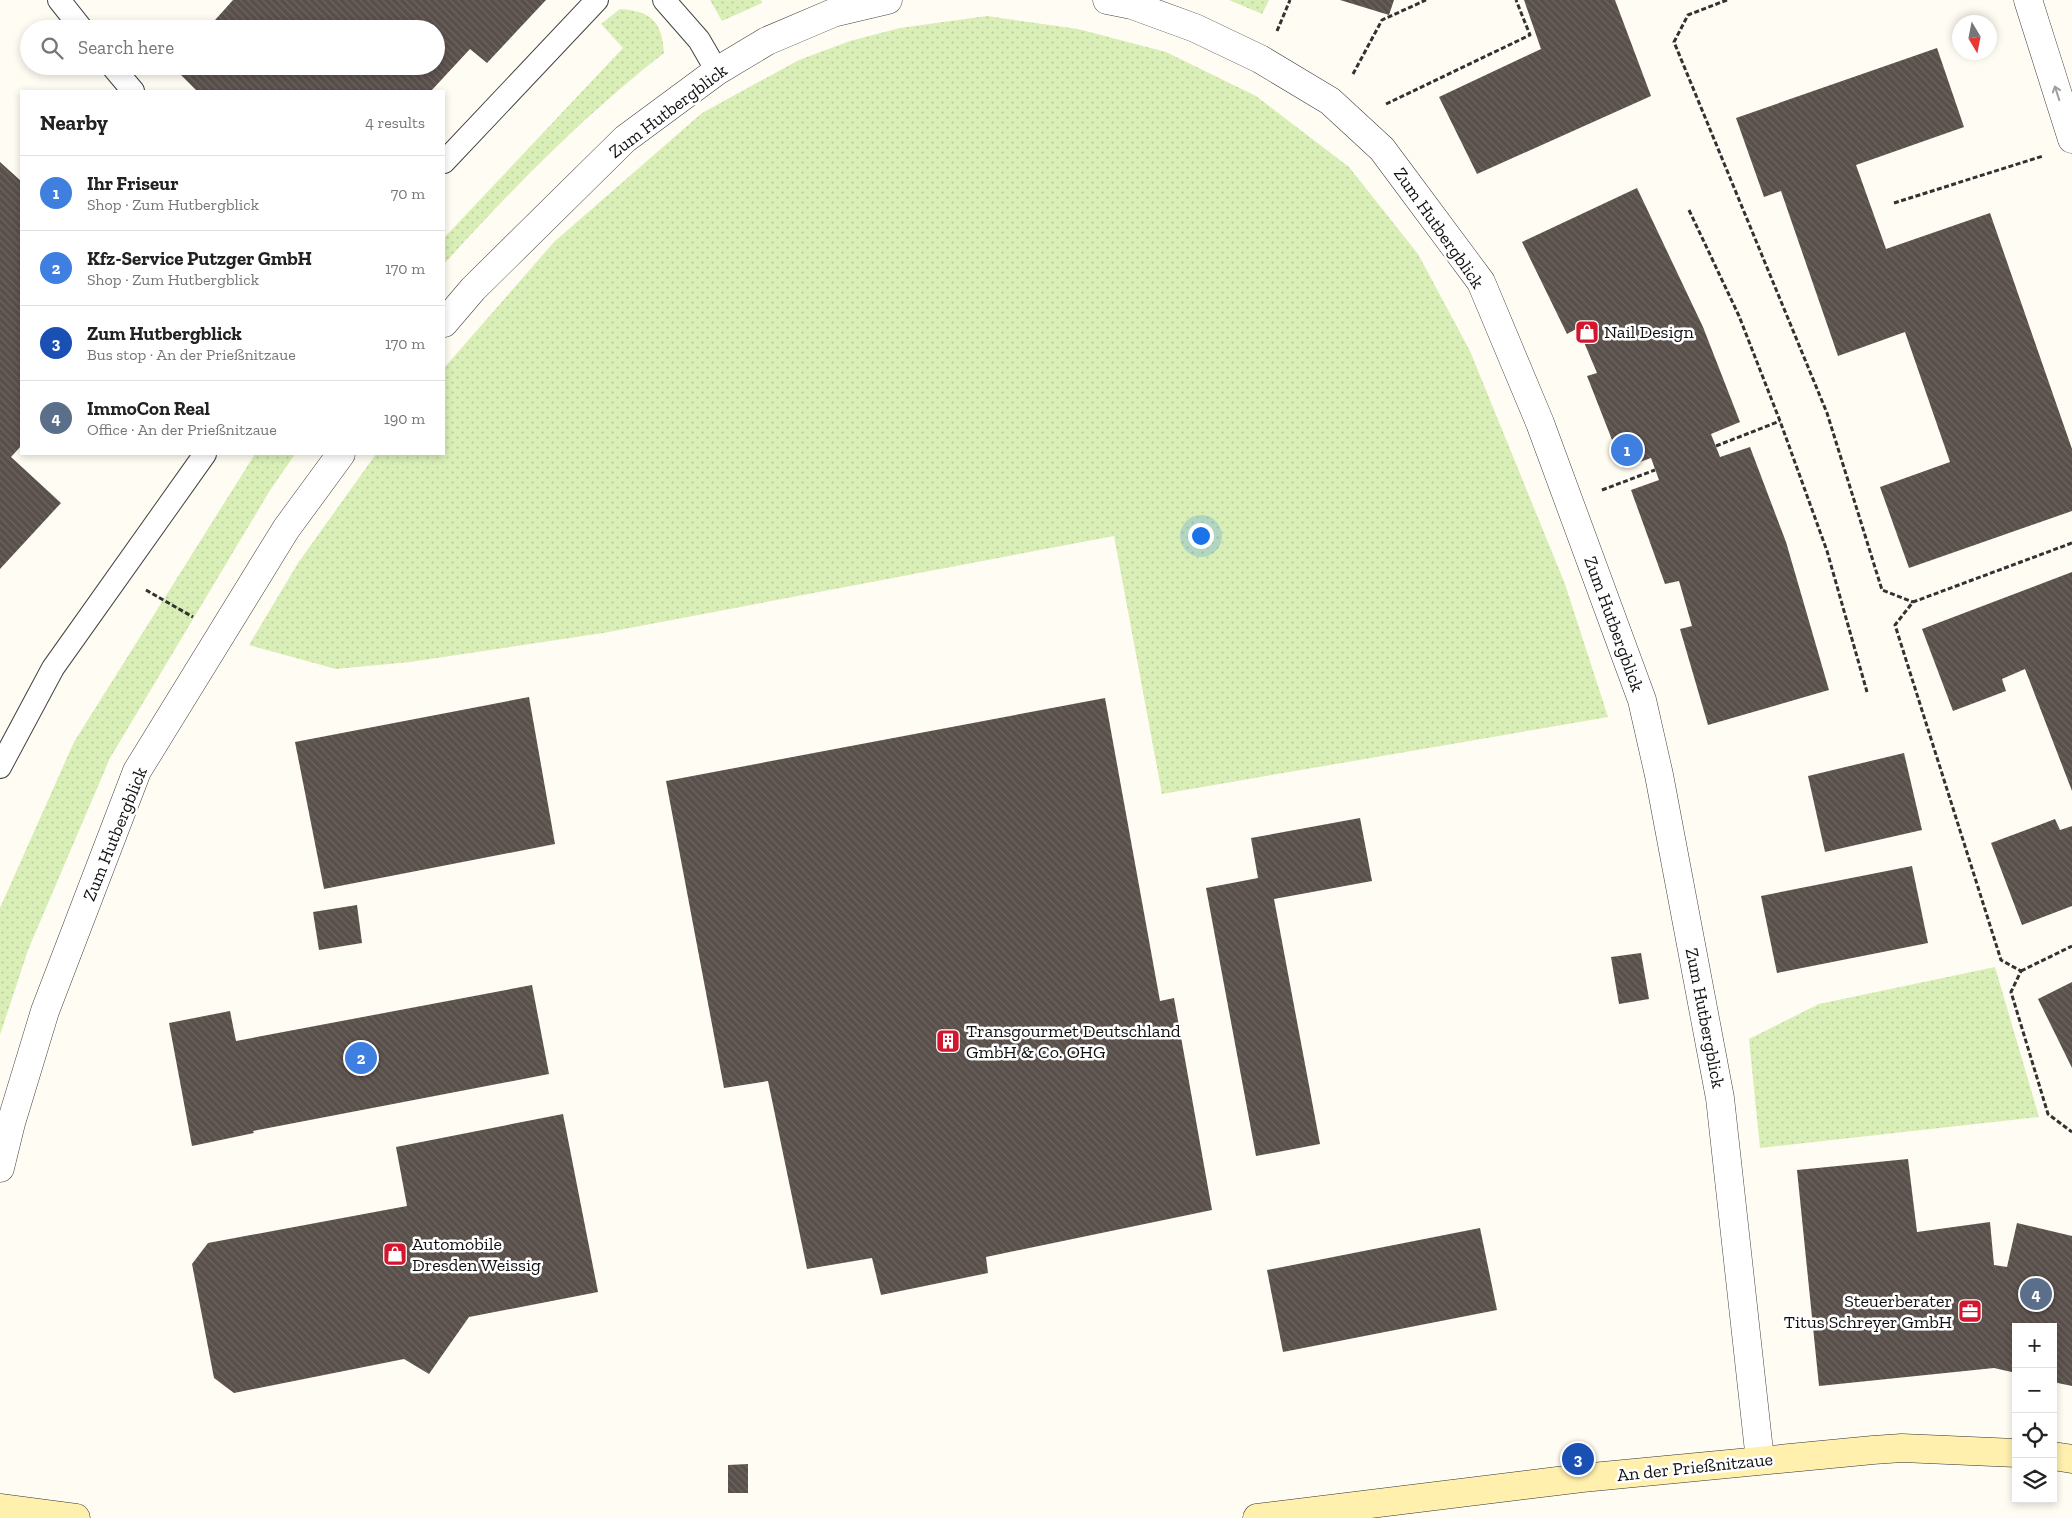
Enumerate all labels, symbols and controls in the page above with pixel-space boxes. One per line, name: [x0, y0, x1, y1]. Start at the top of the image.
north arrow: [1952, 15, 1997, 60]
search box: [20, 20, 445, 75]
icon: search: [38, 34, 66, 62]
text: Search here: [78, 36, 174, 59]
street label: Zum Hutbergblick: [604, 59, 732, 163]
one-way arrow: [2052, 85, 2062, 101]
text: Nearby: [40, 110, 108, 135]
text: 4 results: [365, 113, 425, 132]
street label: Zum Hutbergblick: [1389, 163, 1489, 293]
text: Ihr Friseur: [87, 172, 179, 195]
text: 1: [53, 184, 59, 203]
text: 70 m: [391, 184, 425, 203]
text: Shop · Zum Hutbergblick: [87, 195, 259, 214]
text: Kfz-Service Putzger GmbH: [87, 247, 312, 270]
text: 2: [52, 259, 60, 278]
text: 170 m: [385, 259, 425, 278]
text: Shop · Zum Hutbergblick: [87, 270, 259, 289]
shop icon: Nail Design: [1574, 319, 1600, 345]
place label: Nail Design: [1604, 321, 1694, 343]
text: Zum Hutbergblick: [87, 322, 242, 345]
text: 3: [52, 334, 60, 353]
text: 170 m: [385, 334, 425, 353]
text: Bus stop · An der Prießnitzaue: [87, 345, 296, 364]
text: ImmoCon Real: [87, 397, 210, 420]
text: 4: [51, 409, 61, 428]
text: 190 m: [384, 409, 425, 428]
text: Office · An der Prießnitzaue: [87, 420, 277, 439]
pin: 1: [1611, 431, 1643, 469]
your location: [1188, 523, 1214, 549]
street label: Zum Hutbergblick: [1579, 553, 1649, 695]
street label: Zum Hutbergblick: [78, 763, 152, 904]
street label: Zum Hutbergblick: [1681, 946, 1730, 1091]
place label: Transgourmet Deutschland GmbH & Co. OHG: [966, 1020, 1181, 1063]
building icon: Transgourmet Deutschland GmbH & Co. OHG: [935, 1028, 961, 1054]
pin: 2: [345, 1039, 377, 1077]
place label: Automobile Dresden Weissig: [412, 1233, 541, 1276]
shop icon: Automobile Dresden Weissig: [382, 1241, 408, 1267]
pin: 4: [2020, 1275, 2052, 1313]
place label: Steuerberater Titus Schreyer GmbH: [1784, 1290, 1952, 1333]
office icon: Steuerberater Titus Schreyer GmbH: [1957, 1298, 1983, 1324]
map controls: [2012, 1323, 2057, 1503]
button: +: [2012, 1323, 2057, 1368]
button: −: [2012, 1368, 2057, 1413]
button: locate: [2012, 1413, 2057, 1458]
pin: 3: [1562, 1440, 1594, 1478]
street label: An der Prießnitzaue: [1616, 1448, 1774, 1486]
button: layers: [2012, 1458, 2057, 1503]

